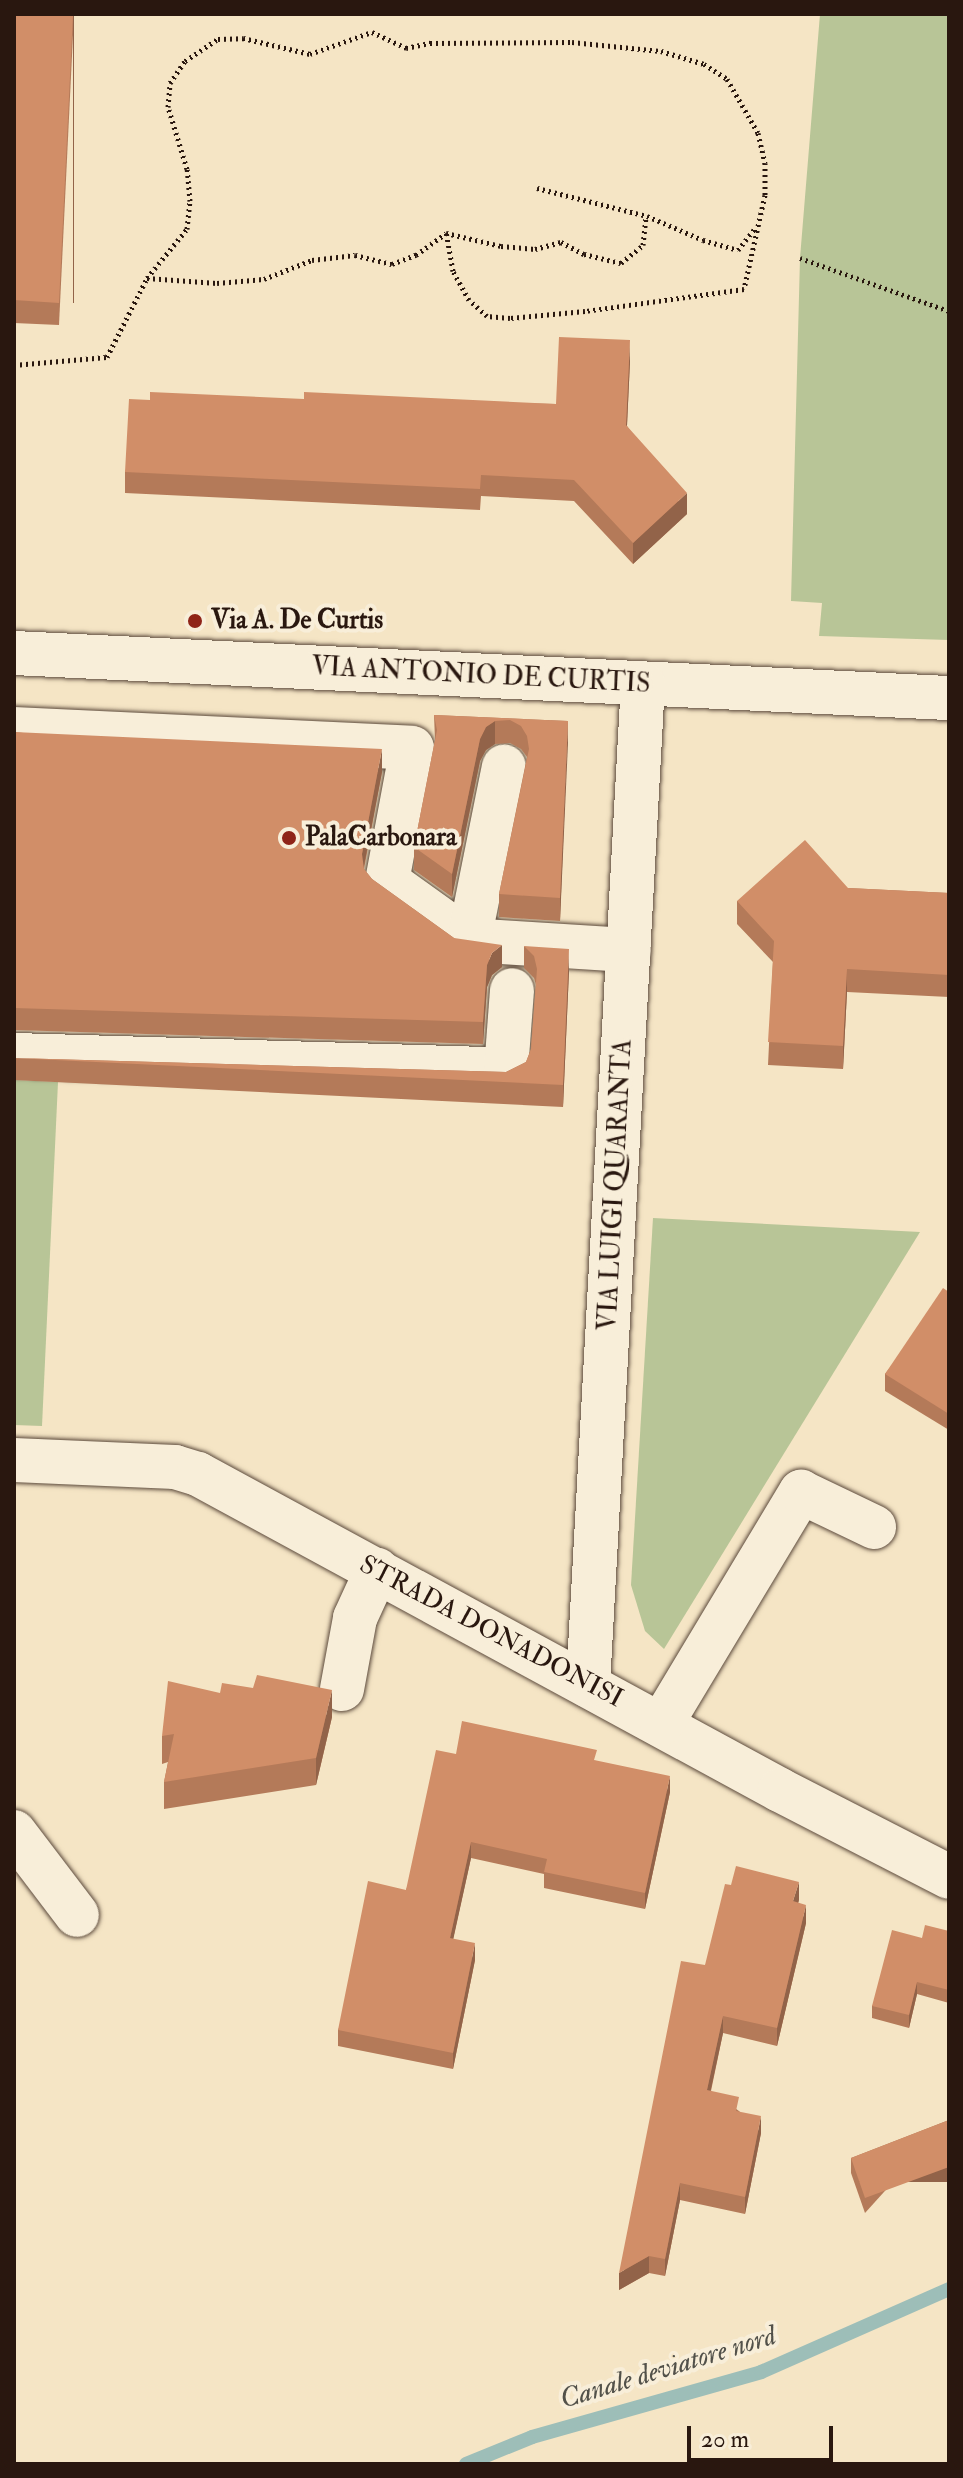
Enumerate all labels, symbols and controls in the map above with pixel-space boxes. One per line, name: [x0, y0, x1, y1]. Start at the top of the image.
place label: Via A. De Curtis: [211, 605, 383, 637]
marker: Via A. De Curtis: [186, 612, 204, 630]
street label: VIA ANTONIO DE CURTIS: [311, 652, 651, 700]
place label: PalaCarbonara: [305, 822, 457, 854]
marker: PalaCarbonara: [280, 829, 298, 847]
street label: VIA LUIGI QUARANTA: [593, 1038, 639, 1332]
street label: STRADA DONADONISI: [354, 1549, 628, 1715]
water label: Canale deviatore nord: [556, 2319, 780, 2417]
scale bar: [691, 2410, 837, 2460]
text: 20 m: [701, 2424, 749, 2455]

